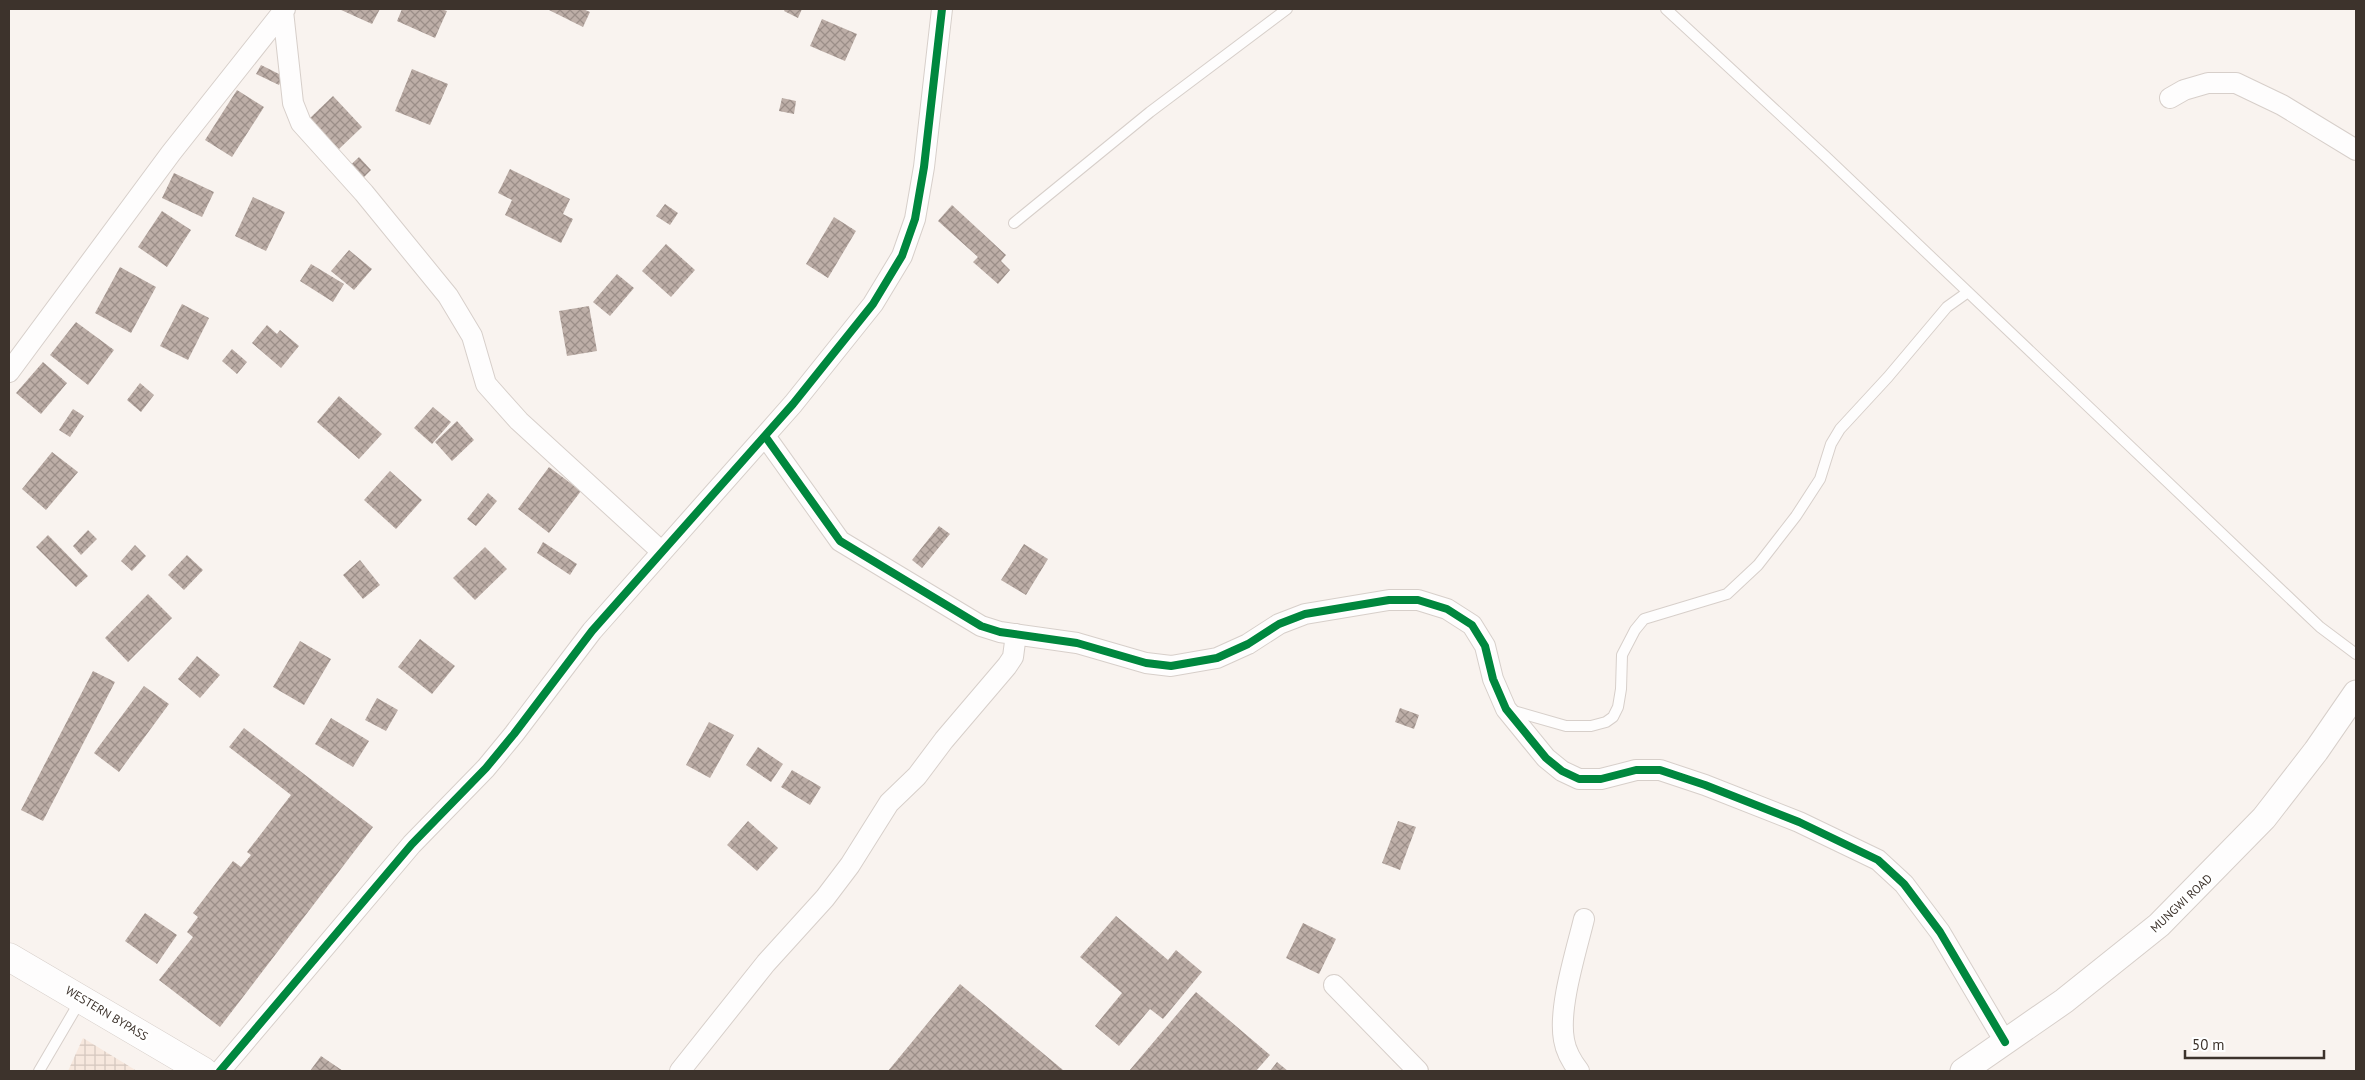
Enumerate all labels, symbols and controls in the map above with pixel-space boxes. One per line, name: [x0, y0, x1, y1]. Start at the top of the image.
street label: MUNGWI ROAD: [2147, 871, 2215, 935]
street label: WESTERN BYPASS: [63, 982, 151, 1044]
scale bar: [2185, 1028, 2324, 1060]
text: 50 m: [2192, 1035, 2225, 1054]

